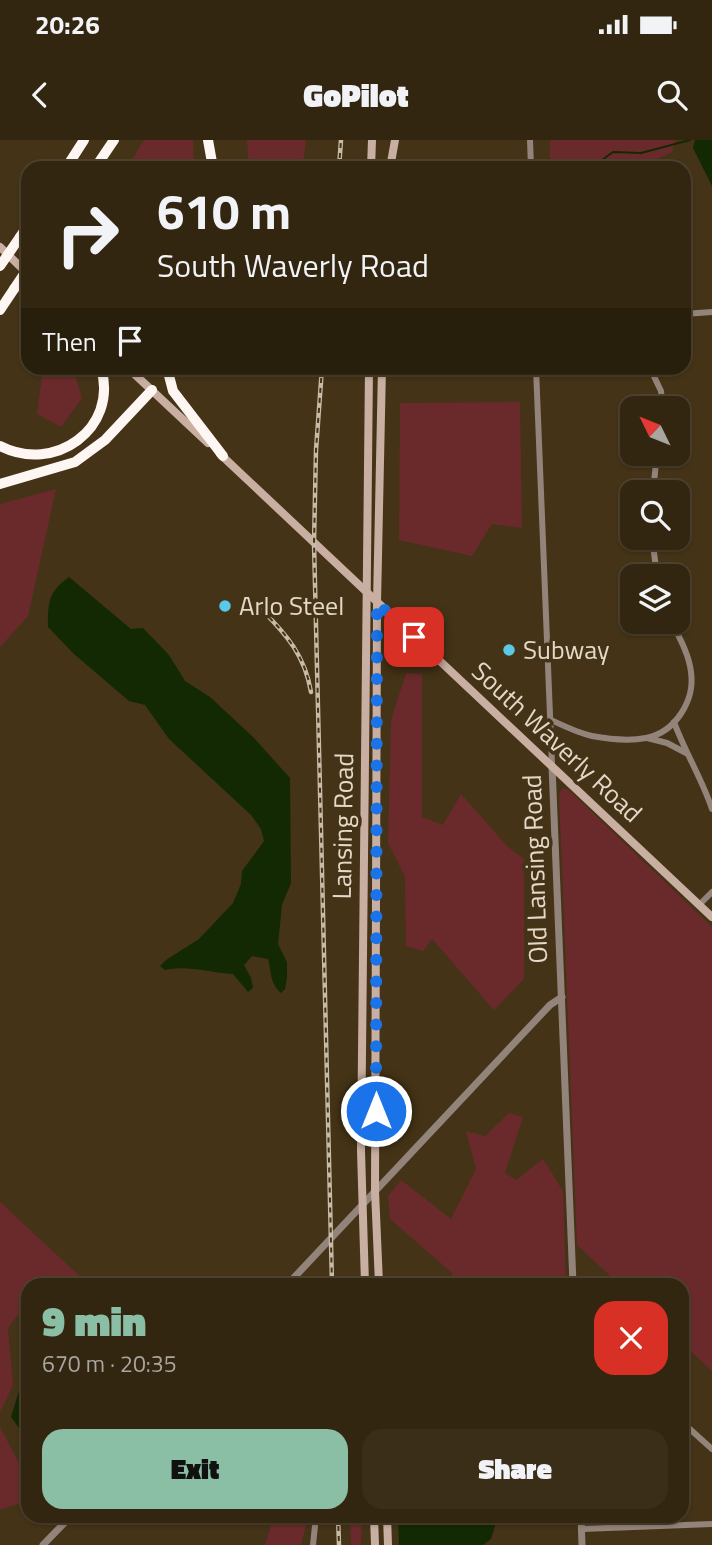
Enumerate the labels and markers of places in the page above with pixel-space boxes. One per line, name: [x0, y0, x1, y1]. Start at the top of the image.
place label: Arlo Steel: [239, 586, 344, 625]
marker: Arlo Steel: [217, 598, 233, 614]
pin: [384, 607, 444, 667]
place label: Subway: [523, 630, 610, 669]
marker: Subway: [501, 642, 517, 658]

